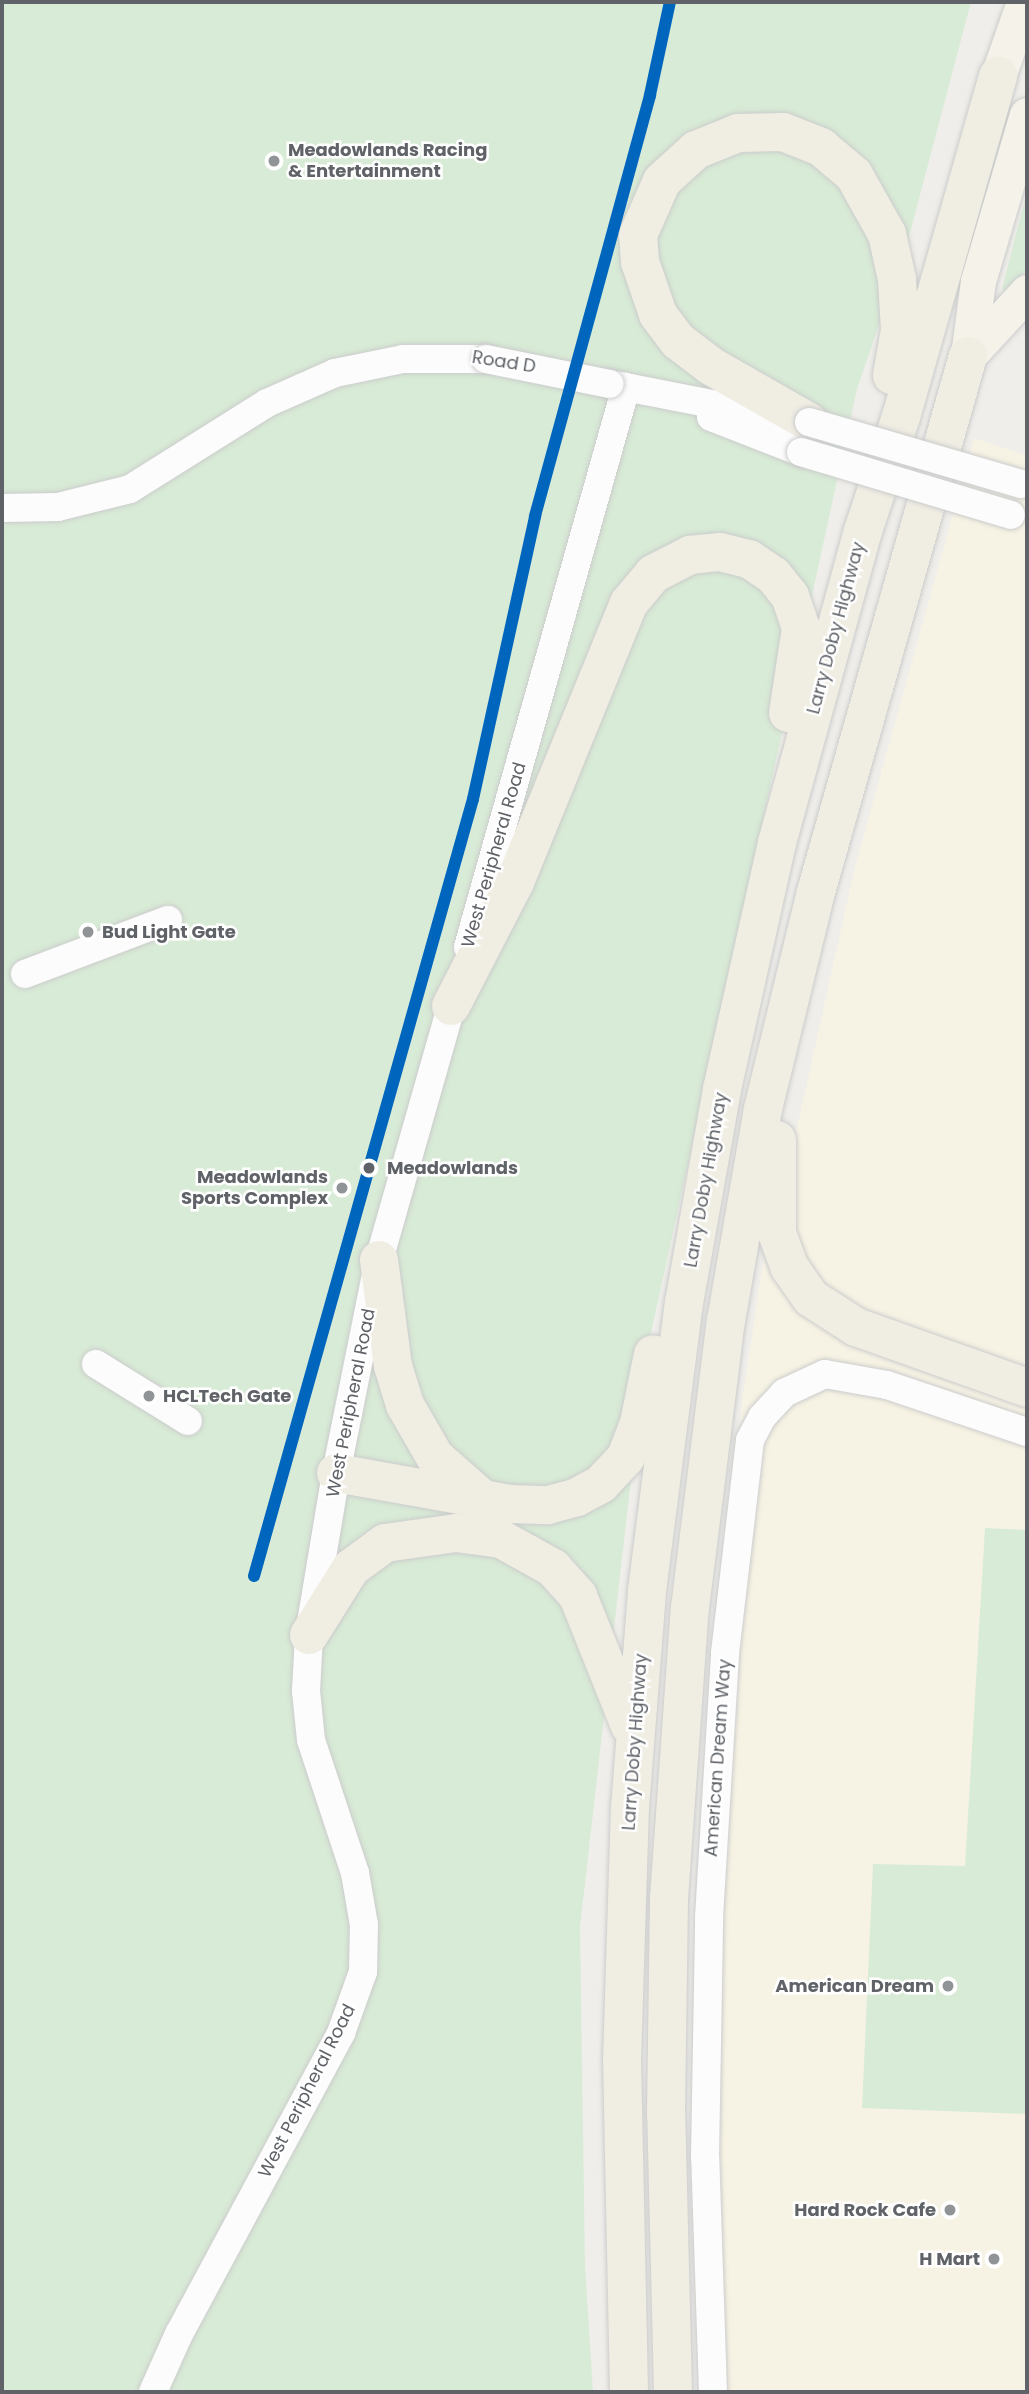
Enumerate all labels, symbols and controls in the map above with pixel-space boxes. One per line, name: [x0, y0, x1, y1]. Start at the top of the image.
place label: Meadowlands Racing & Entertainment: [288, 140, 487, 182]
marker: Meadowlands Racing & Entertainment: [266, 153, 282, 169]
street label: Road D: [471, 346, 537, 378]
street label: Larry Doby Highway: [803, 540, 869, 716]
street label: West Peripheral Road: [457, 760, 531, 950]
place label: Bud Light Gate: [102, 921, 236, 943]
marker: Bud Light Gate: [80, 924, 96, 940]
street label: Larry Doby Highway: [680, 1091, 732, 1269]
marker: Meadowlands: [357, 1156, 381, 1180]
place label: Meadowlands: [387, 1157, 518, 1179]
place label: Meadowlands Sports Complex: [181, 1167, 328, 1210]
marker: Meadowlands Sports Complex: [334, 1180, 350, 1196]
street label: West Peripheral Road: [322, 1307, 380, 1499]
place label: HCLTech Gate: [163, 1385, 291, 1407]
marker: HCLTech Gate: [141, 1388, 157, 1404]
street label: Larry Doby Highway: [618, 1653, 652, 1831]
street label: American Dream Way: [700, 1658, 736, 1858]
place label: American Dream: [775, 1975, 934, 1997]
marker: American Dream: [940, 1978, 956, 1994]
street label: West Peripheral Road: [254, 2001, 360, 2181]
place label: Hard Rock Cafe: [794, 2199, 936, 2221]
marker: Hard Rock Cafe: [942, 2202, 958, 2218]
place label: H Mart: [919, 2248, 980, 2270]
marker: H Mart: [986, 2251, 1002, 2267]

